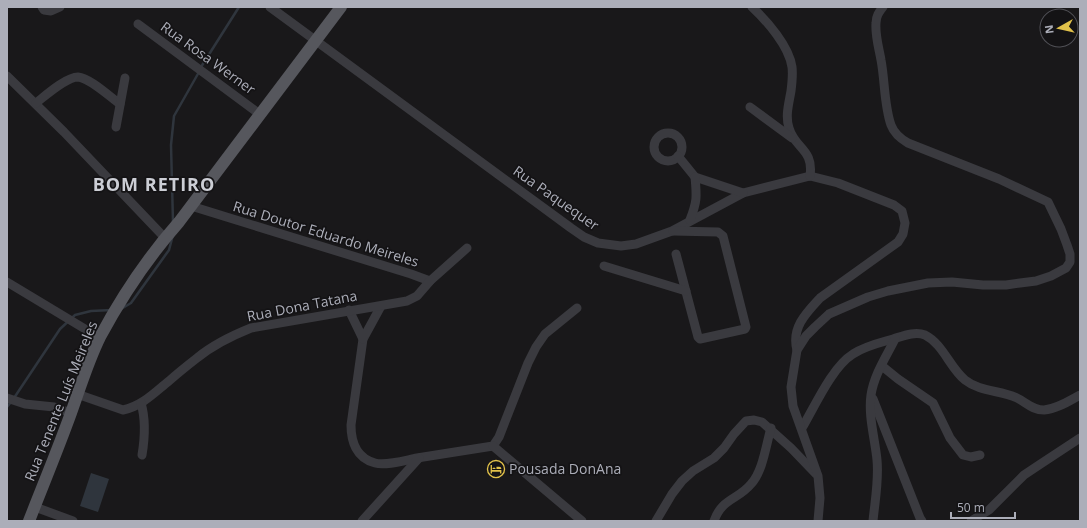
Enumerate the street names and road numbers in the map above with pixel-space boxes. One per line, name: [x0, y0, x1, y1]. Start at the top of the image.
street label: Rua Rosa Werner: [157, 17, 260, 98]
street label: Rua Paquequer: [510, 161, 603, 234]
street label: Rua Doutor Eduardo Meireles: [231, 196, 422, 271]
street label: Rua Dona Tatana: [245, 286, 359, 326]
street label: Rua Tenente Luís Meireles: [20, 318, 102, 484]

